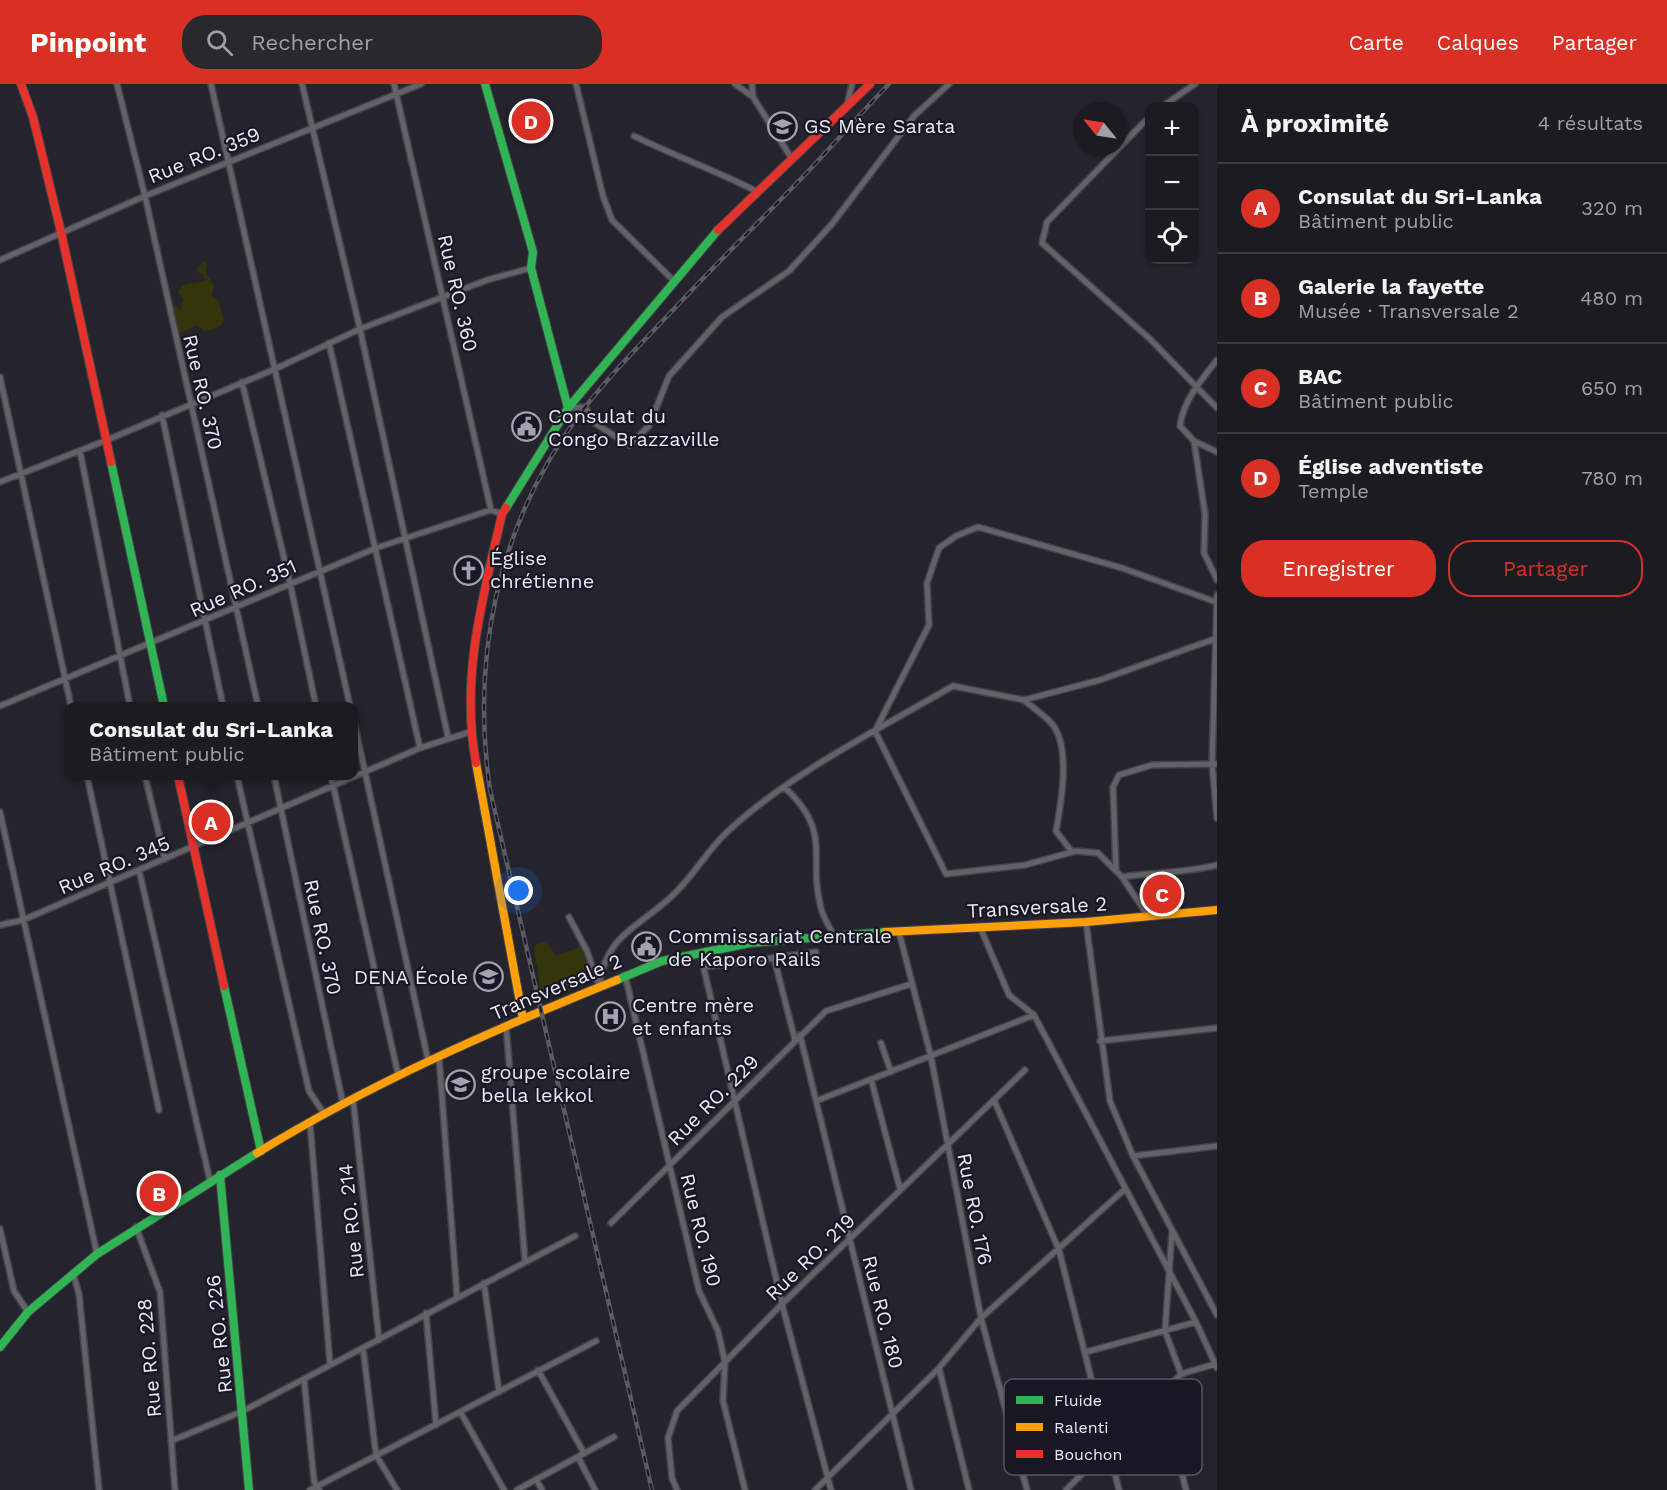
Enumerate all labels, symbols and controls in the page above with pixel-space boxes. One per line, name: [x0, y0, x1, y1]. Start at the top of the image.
search box: [182, 15, 602, 69]
text: Pinpoint: [30, 26, 146, 59]
icon: search: [203, 26, 236, 59]
text: Rechercher: [251, 30, 373, 55]
text: Carte: [1349, 30, 1404, 55]
text: Calques: [1437, 30, 1519, 55]
text: Partager: [1552, 30, 1637, 55]
pin: D: [512, 99, 550, 144]
north arrow: [1073, 102, 1127, 156]
map controls: [1145, 102, 1199, 264]
button: +: [1145, 102, 1199, 156]
text: À proximité: [1241, 108, 1389, 138]
school or university icon: GS Mère Sarata: [767, 110, 799, 142]
text: 4 résultats: [1538, 111, 1643, 135]
place label: GS Mère Sarata: [804, 114, 955, 138]
street label: Rue RO. 359: [144, 122, 264, 188]
button: −: [1145, 156, 1199, 210]
text: Consulat du Sri-Lanka: [1298, 184, 1542, 209]
text: A: [1254, 196, 1267, 220]
text: 320 m: [1581, 196, 1643, 220]
text: Bâtiment public: [1298, 209, 1454, 233]
button: locate: [1145, 210, 1199, 264]
street label: Rue RO. 360: [433, 232, 483, 354]
text: Galerie la fayette: [1298, 274, 1484, 299]
text: B: [1254, 286, 1267, 310]
text: 480 m: [1580, 286, 1643, 310]
text: Musée · Transversale 2: [1298, 299, 1519, 323]
street label: Rue RO. 370: [178, 332, 228, 452]
text: BAC: [1298, 364, 1342, 389]
text: C: [1254, 376, 1267, 400]
text: 650 m: [1581, 376, 1643, 400]
text: Bâtiment public: [1298, 389, 1454, 413]
place label: Consulat du Congo Brazzaville: [548, 404, 720, 451]
public building icon: Consulat du Congo Brazzaville: [511, 411, 543, 443]
text: Église adventiste: [1298, 454, 1484, 479]
text: D: [1253, 466, 1268, 490]
text: 780 m: [1582, 466, 1643, 490]
text: Temple: [1298, 479, 1369, 503]
button: Enregistrer: [1241, 540, 1436, 597]
button: Partager: [1448, 540, 1643, 597]
place label: Église chrétienne: [490, 546, 594, 593]
street label: Rue RO. 351: [186, 554, 300, 622]
church icon: Église chrétienne: [453, 554, 485, 586]
popup: [64, 702, 358, 780]
text: Consulat du Sri-Lanka: [89, 717, 333, 742]
text: Bâtiment public: [89, 742, 245, 766]
pin: A: [192, 800, 230, 844]
street label: Rue RO. 345: [55, 831, 173, 899]
pin: C: [1142, 872, 1182, 916]
your location: [504, 876, 533, 905]
street label: Rue RO. 370: [299, 877, 347, 997]
street label: Transversale 2: [966, 891, 1108, 923]
place label: Commissariat Centrale de Kaporo Rails: [668, 924, 892, 971]
public building icon: Commissariat Centrale de Kaporo Rails: [631, 931, 663, 963]
street label: Transversale 2: [487, 949, 625, 1025]
school or university icon: DENA École: [473, 961, 505, 993]
place label: DENA École: [354, 965, 468, 989]
place label: Centre mère et enfants: [632, 993, 754, 1040]
hospital icon: Centre mère et enfants: [595, 1000, 627, 1032]
street label: Rue RO. 229: [662, 1049, 764, 1151]
place label: groupe scolaire bella lekkol: [481, 1060, 631, 1107]
school or university icon: groupe scolaire bella lekkol: [444, 1068, 476, 1100]
street label: Rue RO. 176: [952, 1151, 998, 1267]
street label: Rue RO. 214: [333, 1163, 369, 1279]
pin: B: [140, 1170, 178, 1216]
street label: Rue RO. 190: [675, 1171, 727, 1289]
street label: Rue RO. 219: [760, 1208, 860, 1306]
street label: Rue RO. 180: [857, 1253, 909, 1371]
street label: Rue RO. 226: [201, 1274, 237, 1394]
street label: Rue RO. 228: [132, 1298, 166, 1418]
legend: [1004, 1379, 1202, 1475]
text: Fluide: [1054, 1391, 1102, 1410]
text: Ralenti: [1054, 1418, 1109, 1437]
text: Bouchon: [1054, 1445, 1122, 1464]

